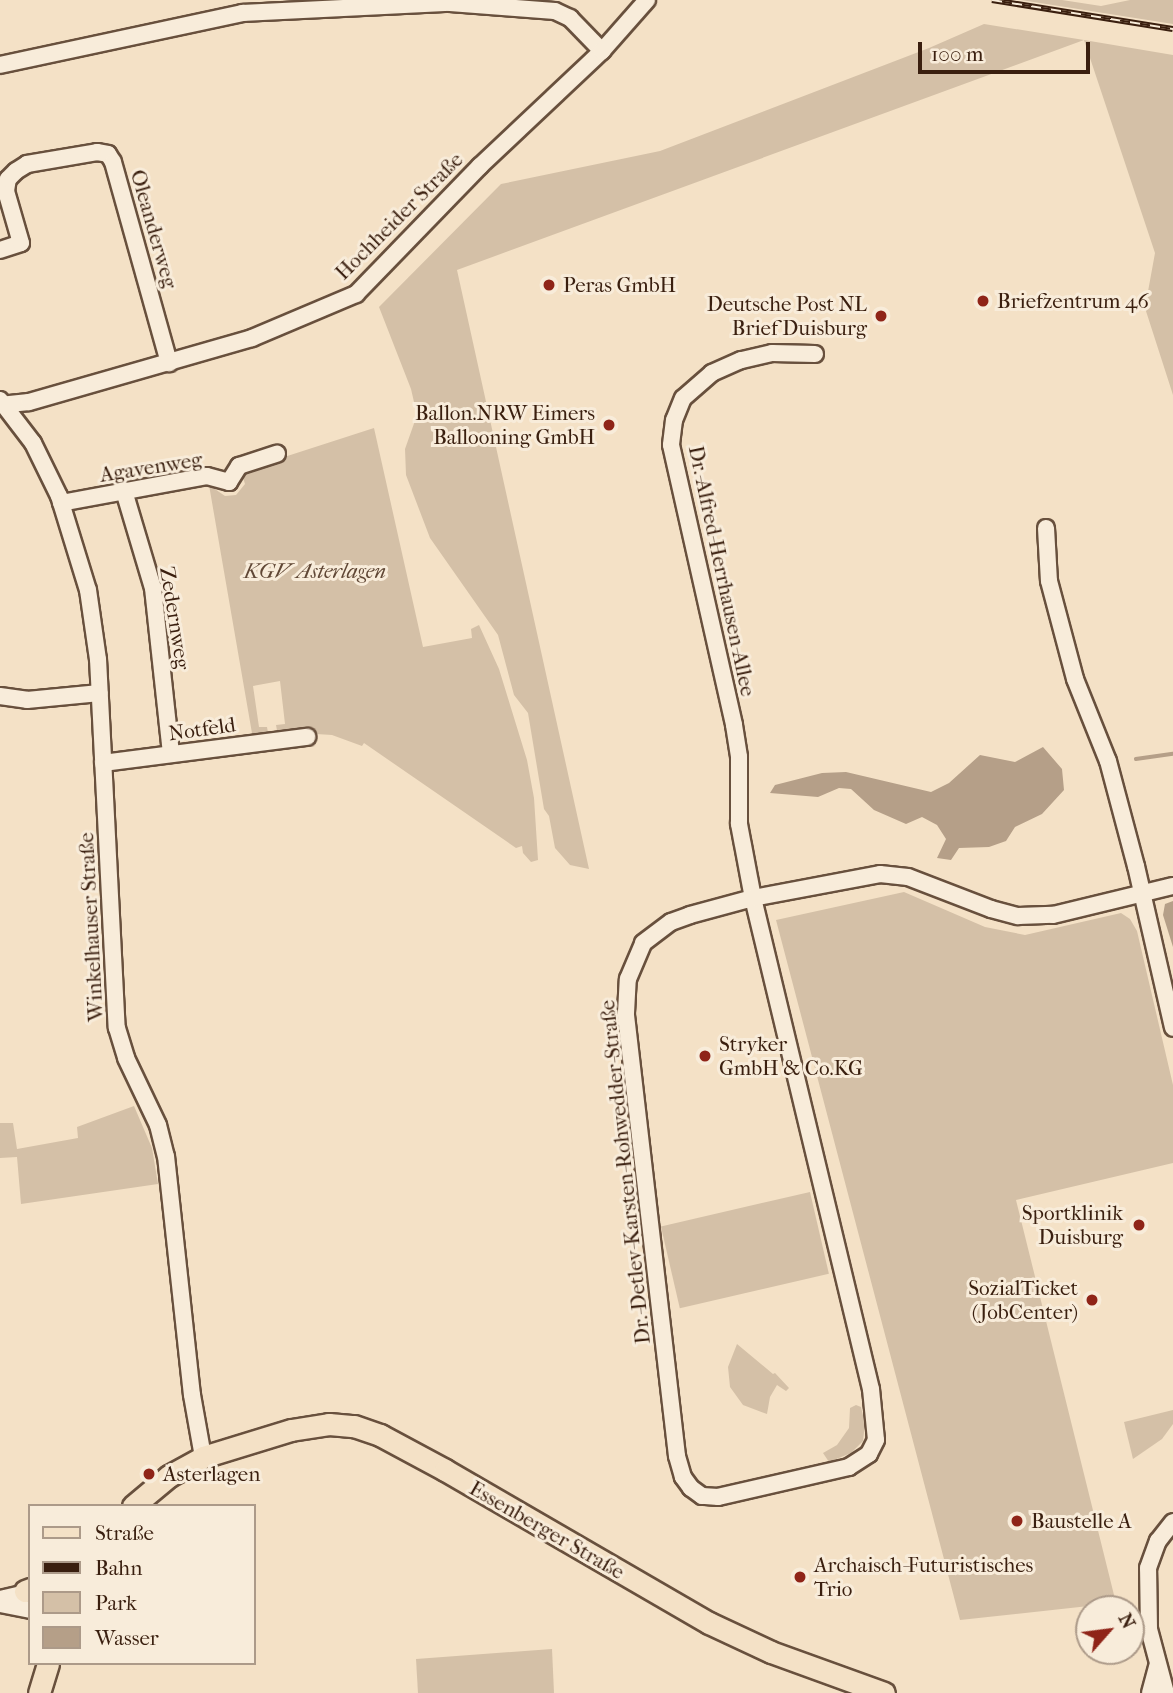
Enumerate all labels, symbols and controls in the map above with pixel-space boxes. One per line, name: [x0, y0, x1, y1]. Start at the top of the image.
scale bar: [921, 28, 1092, 72]
text: 100 m: [931, 42, 984, 66]
street label: Hochheider Straße: [330, 147, 468, 285]
street label: Oleanderweg: [125, 167, 183, 291]
place label: Peras GmbH: [563, 272, 676, 298]
marker: Peras GmbH: [541, 277, 557, 293]
place label: Briefzentrum 46: [997, 288, 1149, 314]
place label: Deutsche Post NL Brief Duisburg: [707, 291, 867, 341]
marker: Briefzentrum 46: [975, 293, 991, 309]
marker: Deutsche Post NL Brief Duisburg: [873, 308, 889, 324]
place label: Ballon.NRW Eimers Ballooning GmbH: [415, 400, 595, 450]
marker: Ballon.NRW Eimers Ballooning GmbH: [601, 417, 617, 433]
street label: Dr.-Alfred-Herrhausen-Allee: [683, 443, 761, 699]
street label: Agavenweg: [98, 446, 204, 488]
park label: KGV Asterlagen: [244, 558, 386, 584]
street label: Zedernweg: [154, 565, 196, 671]
street label: Notfeld: [167, 712, 237, 746]
street label: Winkelhauser Straße: [73, 832, 109, 1022]
street label: Dr.-Detlev-Karsten-Rohwedder-Straße: [594, 999, 656, 1345]
place label: Stryker GmbH & Co.KG: [719, 1031, 863, 1081]
marker: Stryker GmbH & Co.KG: [697, 1048, 713, 1064]
place label: Sportklinik Duisburg: [1022, 1200, 1123, 1250]
marker: Sportklinik Duisburg: [1129, 1215, 1149, 1235]
place label: SozialTicket (JobCenter): [968, 1275, 1078, 1325]
marker: SozialTicket (JobCenter): [1084, 1292, 1100, 1308]
place label: Asterlagen: [163, 1461, 260, 1487]
marker: Asterlagen: [141, 1466, 157, 1482]
street label: Essenberger Straße: [465, 1475, 629, 1585]
legend: [28, 1504, 256, 1665]
place label: Baustelle A: [1031, 1508, 1132, 1534]
marker: Baustelle A: [1009, 1513, 1025, 1529]
text: Straße: [95, 1521, 154, 1545]
place label: Archaisch-Futuristisches Trio: [814, 1552, 1033, 1602]
text: Bahn: [95, 1556, 142, 1580]
marker: Archaisch-Futuristisches Trio: [792, 1569, 808, 1585]
text: Park: [95, 1591, 137, 1615]
north arrow: [1075, 1595, 1145, 1665]
text: N: [1114, 1610, 1140, 1633]
text: Wasser: [95, 1626, 159, 1650]

